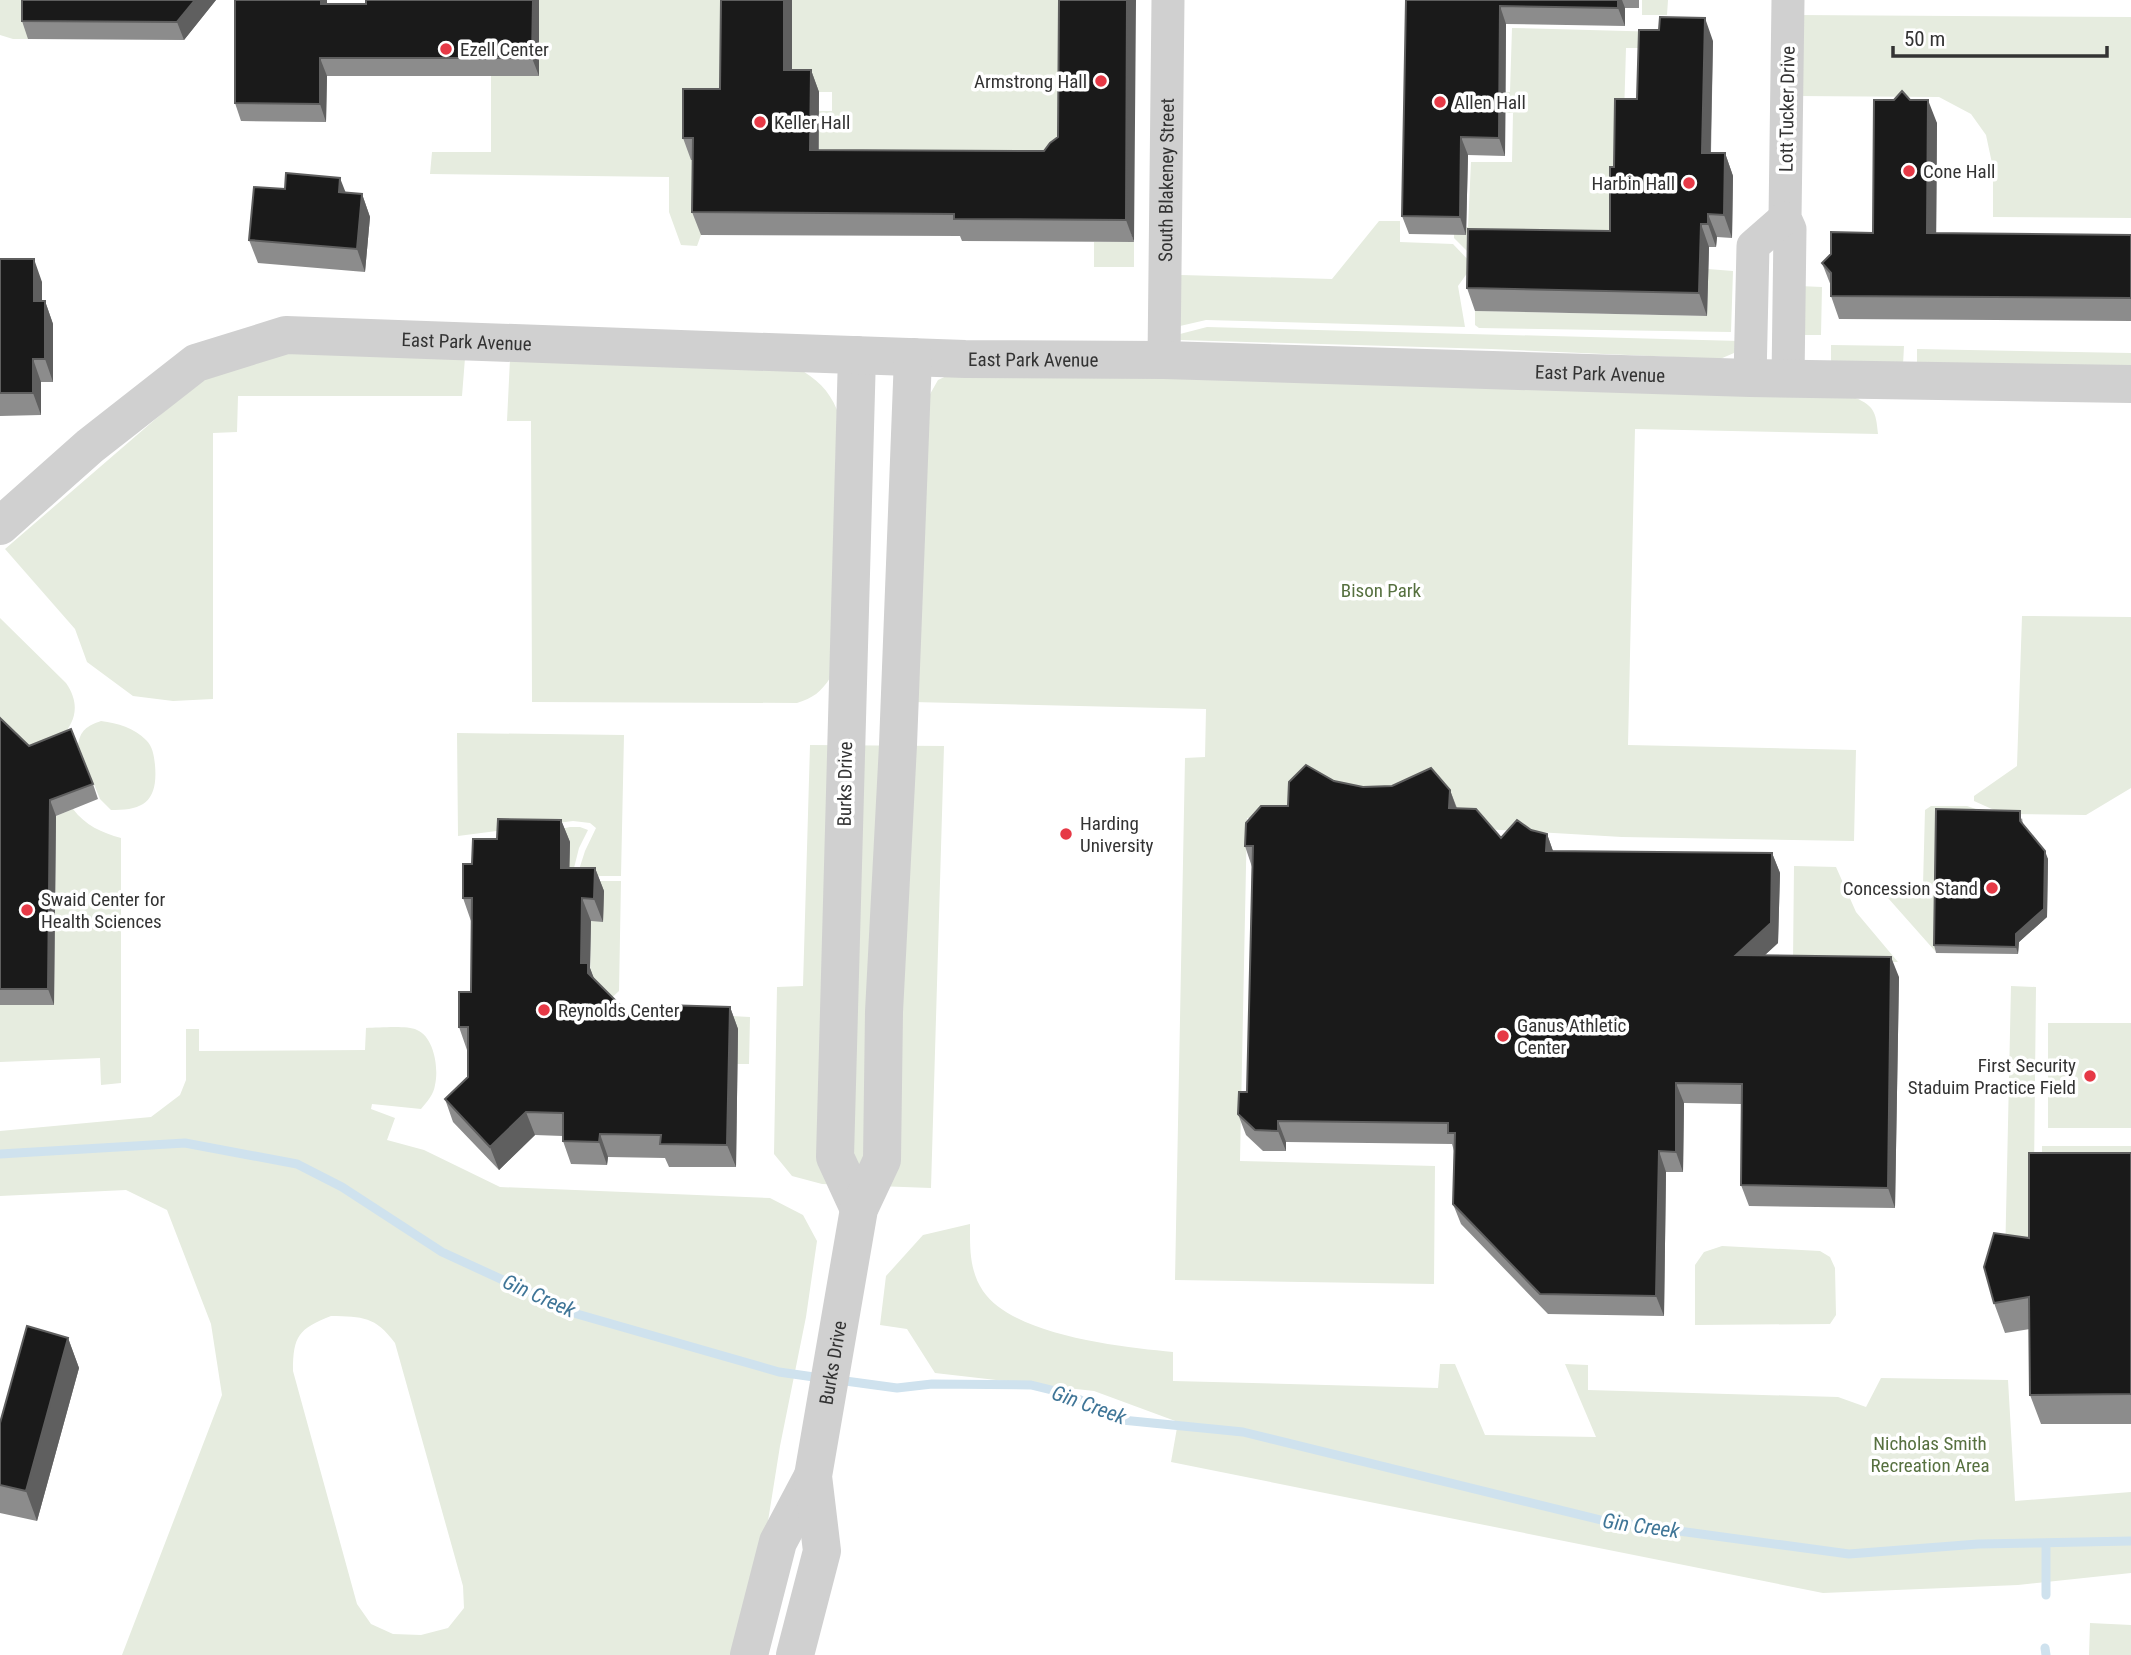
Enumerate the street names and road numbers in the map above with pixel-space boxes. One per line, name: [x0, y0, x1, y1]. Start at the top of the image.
street label: Lott Tucker Drive: [1774, 46, 1800, 172]
street label: South Blakeney Street: [1154, 98, 1178, 262]
street label: East Park Avenue: [401, 328, 532, 355]
street label: East Park Avenue: [968, 348, 1099, 371]
street label: East Park Avenue: [1535, 360, 1666, 387]
street label: Burks Drive: [833, 741, 857, 827]
street label: Burks Drive: [814, 1319, 851, 1406]

